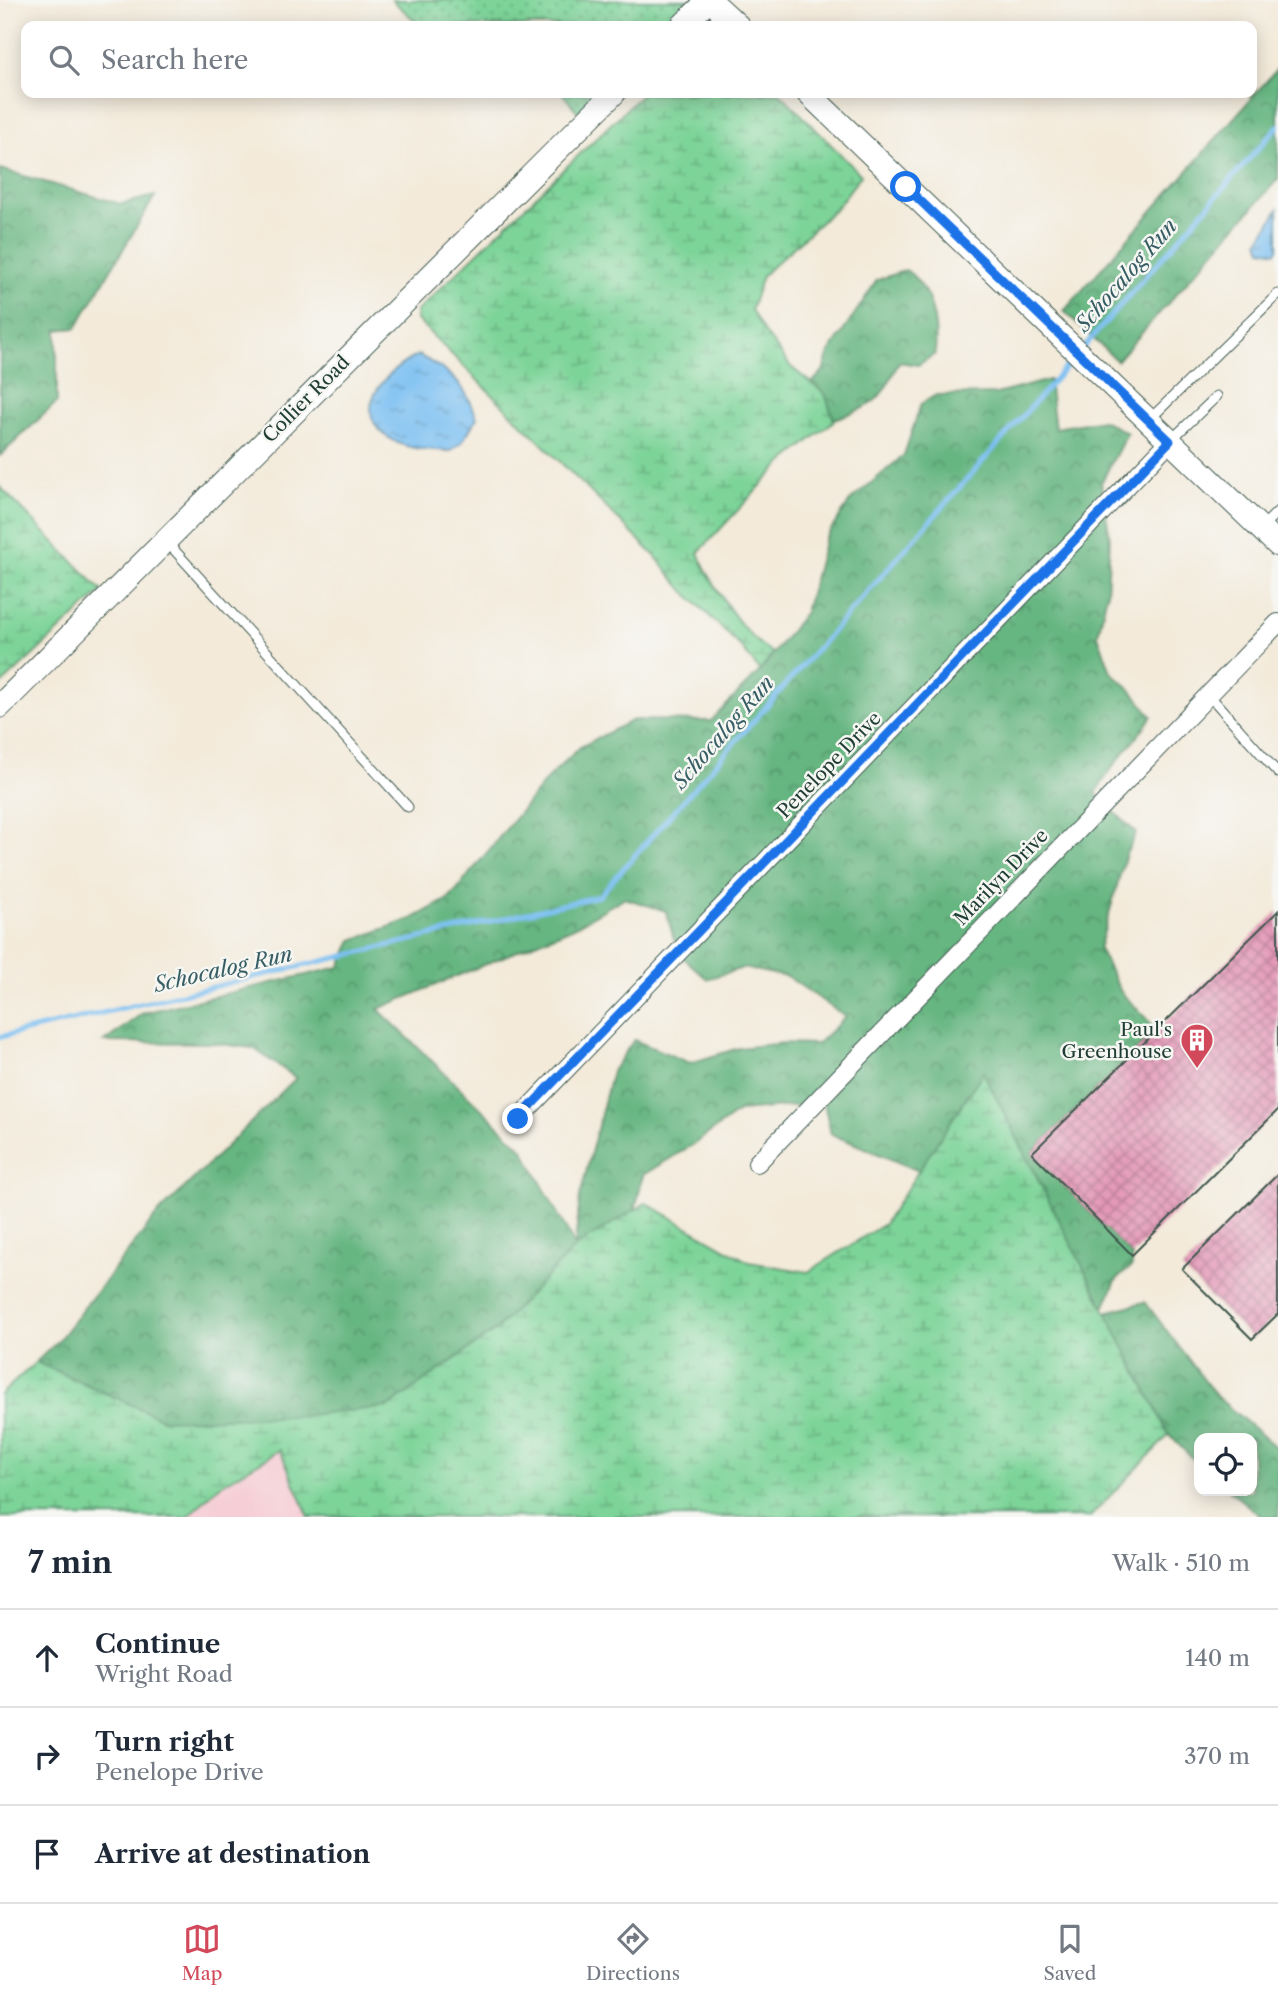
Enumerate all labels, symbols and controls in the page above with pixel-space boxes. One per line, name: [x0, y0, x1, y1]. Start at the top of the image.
search box: [21, 21, 1257, 98]
icon: search: [45, 41, 83, 79]
text: Search here: [101, 44, 248, 76]
route start: [890, 171, 921, 202]
water label: Schocalog Run: [1069, 214, 1182, 338]
street label: Collier Road: [258, 350, 355, 447]
water label: Schocalog Run: [666, 671, 779, 795]
street label: Penelope Drive: [772, 707, 886, 823]
street label: Marilyn Drive: [949, 824, 1053, 930]
water label: Schocalog Run: [149, 941, 295, 998]
place label: Paul's Greenhouse: [1062, 1018, 1172, 1063]
building icon: Paul's Greenhouse: [1178, 1021, 1216, 1070]
route end: [502, 1103, 533, 1134]
map controls: [1194, 1433, 1257, 1496]
button: locate: [1194, 1433, 1257, 1496]
text: 7 min: [28, 1544, 112, 1581]
text: Walk · 510 m: [1112, 1549, 1250, 1577]
text: Continue: [95, 1628, 220, 1660]
icon: ahead: [28, 1639, 66, 1677]
text: 140 m: [1185, 1644, 1250, 1672]
text: Wright Road: [95, 1660, 233, 1688]
text: Turn right: [95, 1726, 234, 1758]
icon: right: [28, 1737, 66, 1775]
text: 370 m: [1184, 1742, 1250, 1770]
text: Penelope Drive: [95, 1758, 264, 1786]
icon: arrive: [28, 1835, 66, 1873]
text: Arrive at destination: [95, 1838, 370, 1870]
tab: Map: [182, 1920, 223, 1985]
tab: Directions: [586, 1920, 680, 1985]
tab: Saved: [1043, 1920, 1096, 1985]

